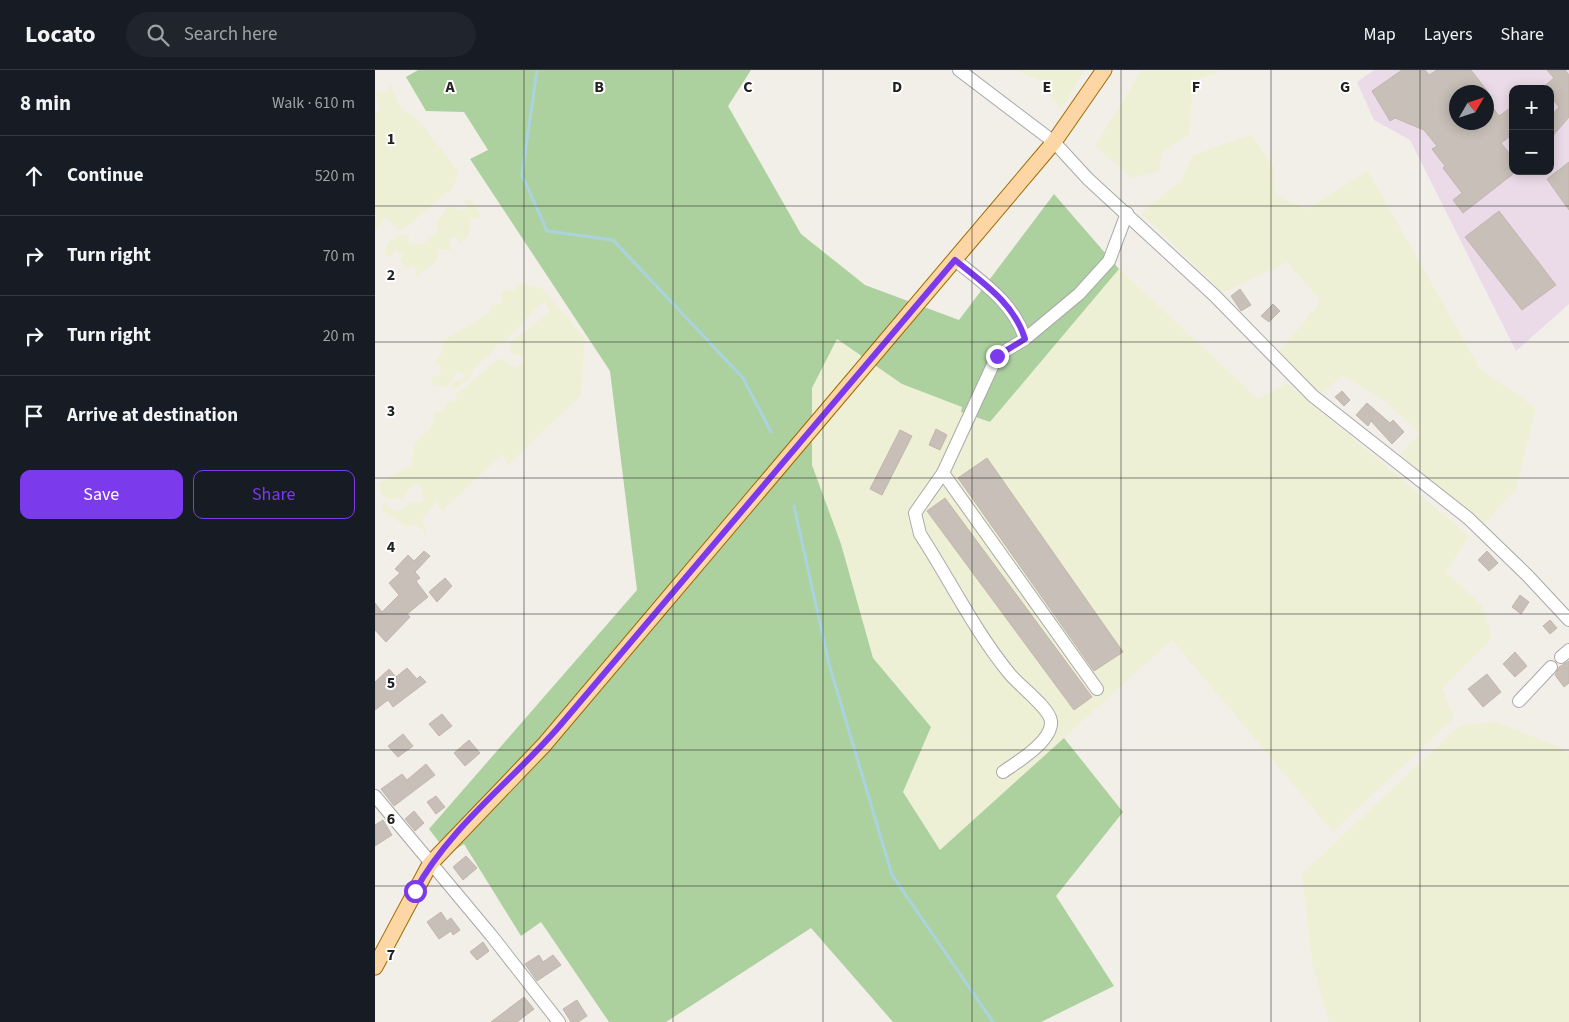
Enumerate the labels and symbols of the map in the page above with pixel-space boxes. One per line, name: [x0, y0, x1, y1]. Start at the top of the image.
text: A: [444, 76, 455, 98]
text: B: [594, 76, 604, 98]
text: C: [743, 76, 753, 98]
text: D: [892, 76, 902, 98]
text: E: [1043, 76, 1051, 98]
text: F: [1192, 76, 1200, 98]
text: G: [1340, 76, 1350, 98]
north arrow: [1449, 85, 1494, 130]
text: 1: [387, 128, 395, 150]
text: 2: [387, 264, 395, 286]
route end: [986, 345, 1009, 368]
text: 3: [387, 400, 395, 422]
text: 4: [387, 536, 396, 558]
text: 5: [387, 672, 395, 694]
text: 6: [387, 808, 395, 830]
route start: [404, 880, 427, 903]
text: 7: [387, 944, 395, 966]

